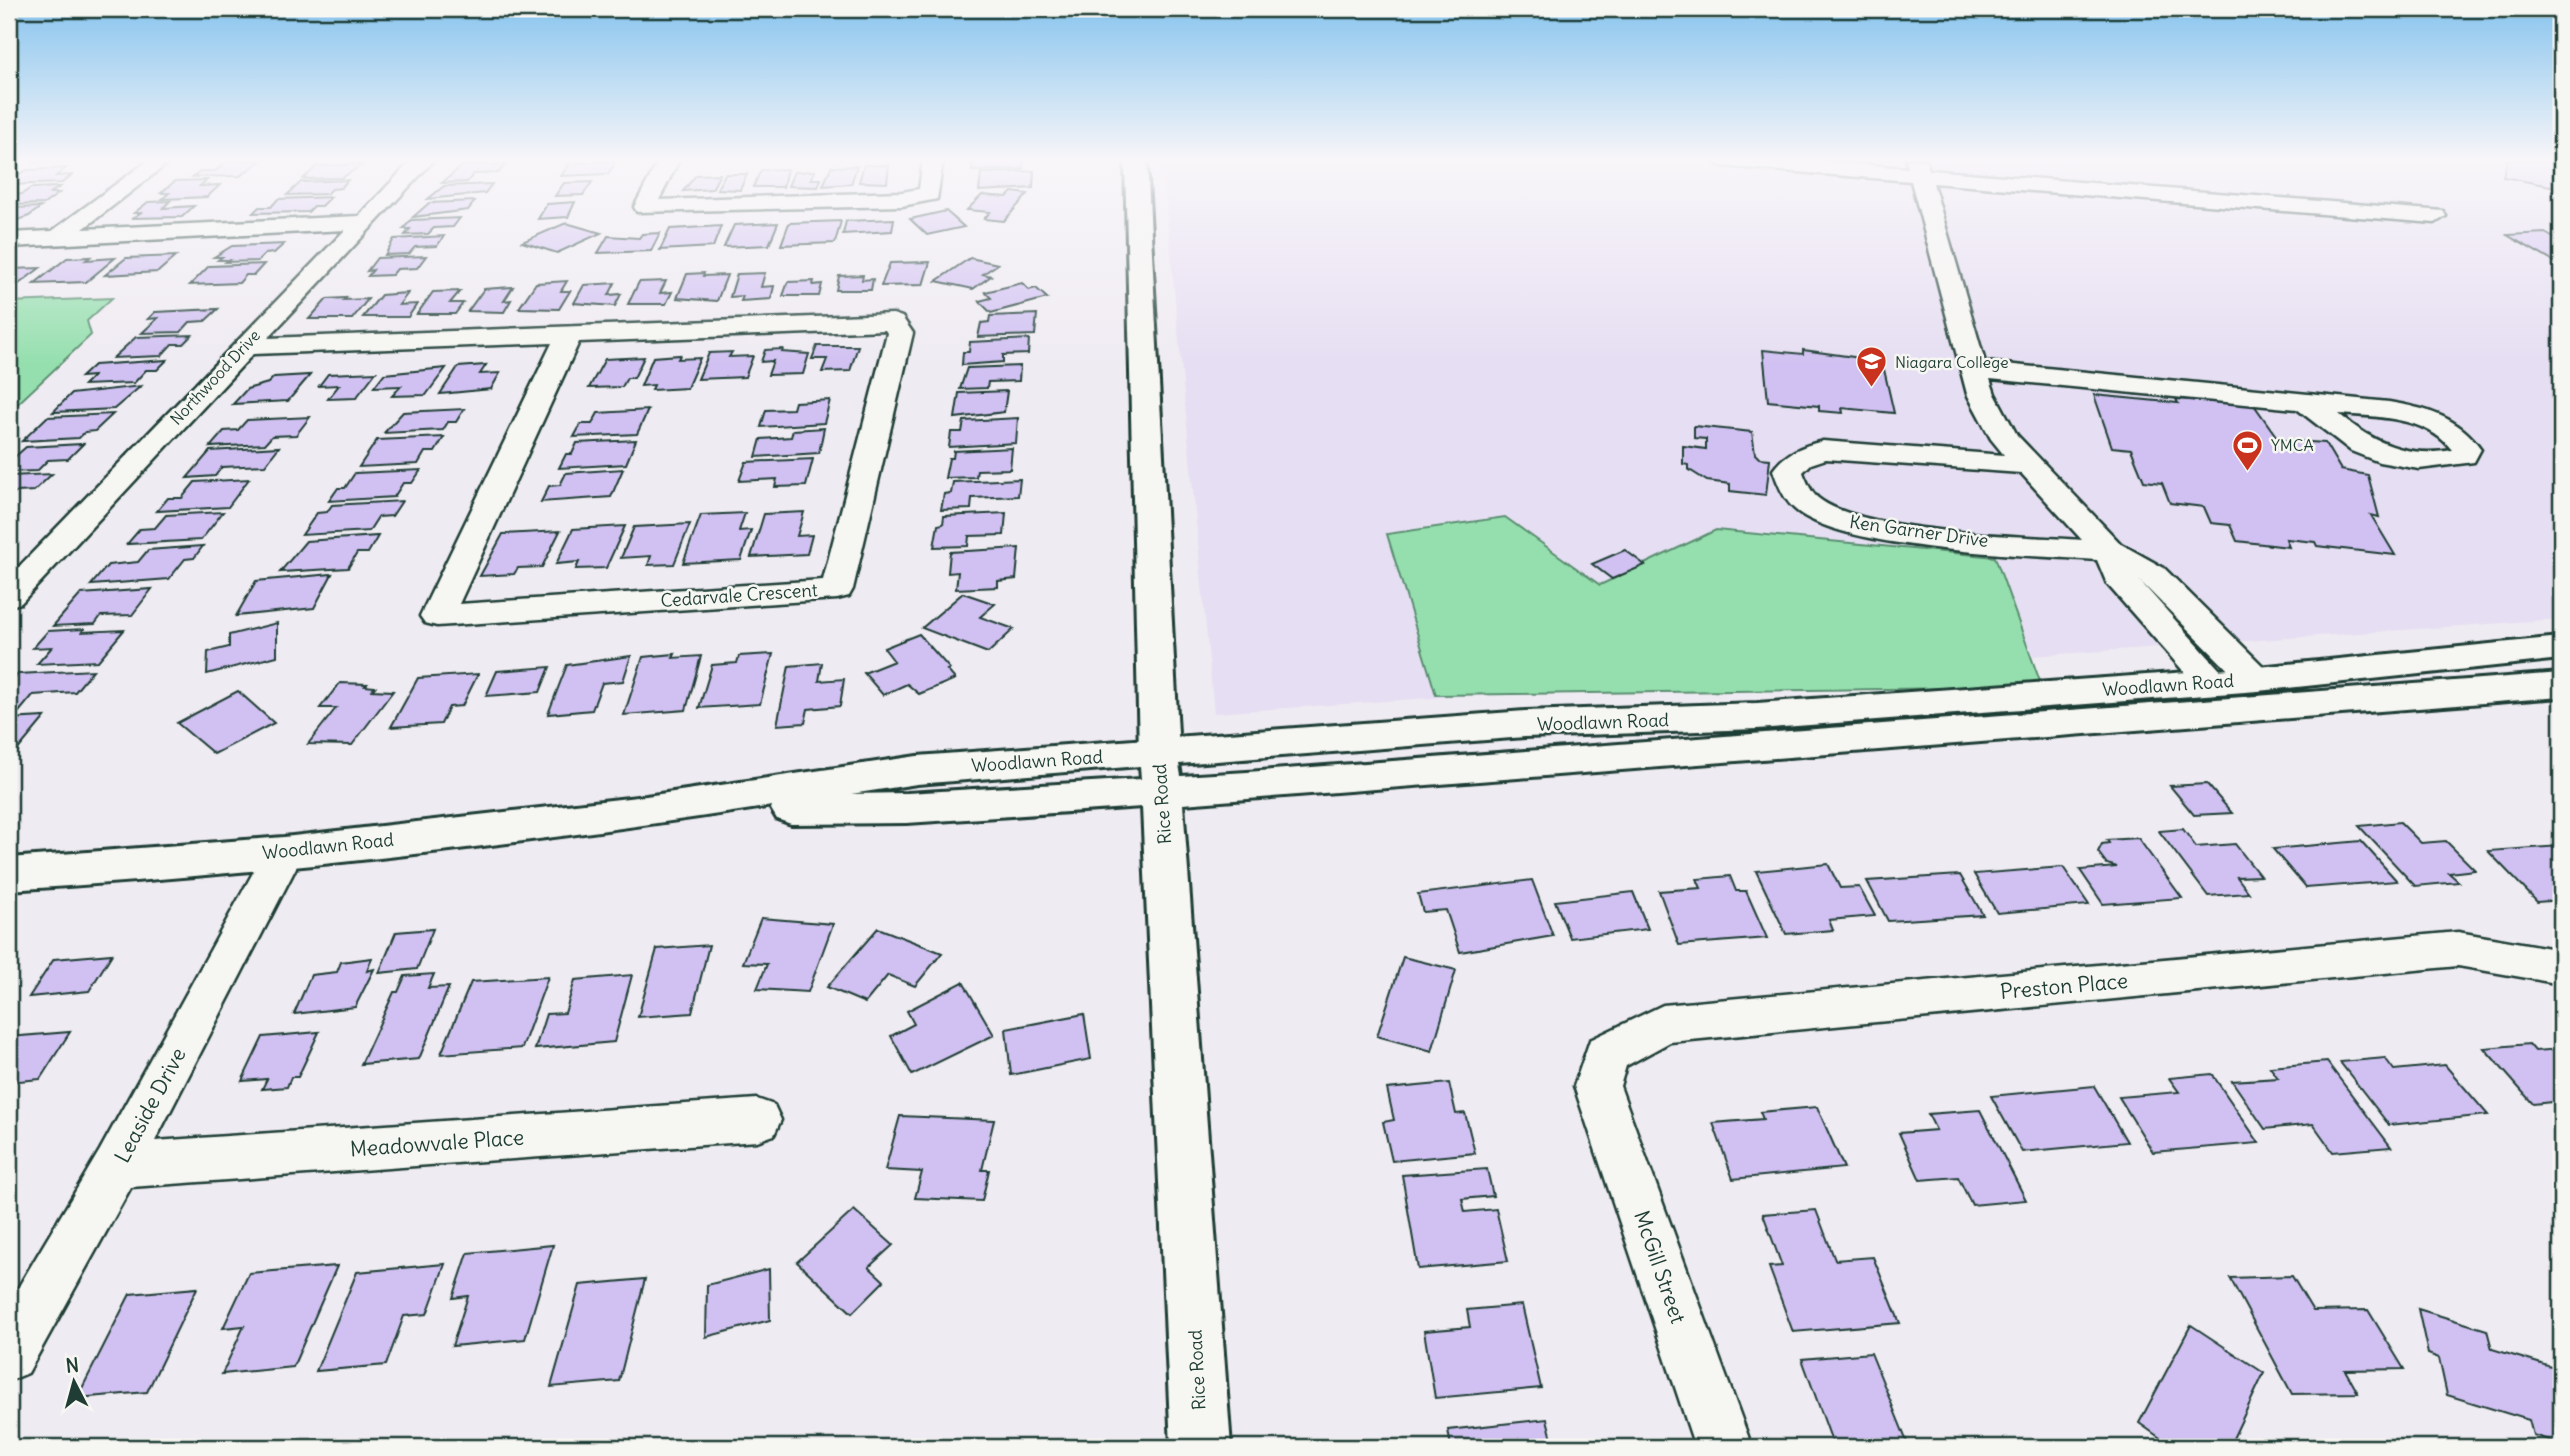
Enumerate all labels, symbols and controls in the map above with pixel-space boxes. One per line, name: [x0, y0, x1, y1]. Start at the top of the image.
street label: Northwood Drive: [166, 325, 264, 429]
school or university icon: Niagara College: [1855, 345, 1889, 389]
place label: Niagara College: [1895, 352, 2009, 372]
sports icon: YMCA: [2231, 428, 2265, 472]
place label: YMCA: [2271, 435, 2314, 455]
street label: Ken Garner Drive: [1848, 510, 1990, 552]
street label: Cedarvale Crescent: [660, 578, 818, 612]
street label: Woodlawn Road: [2101, 669, 2235, 701]
street label: Woodlawn Road: [1537, 708, 1670, 736]
street label: Woodlawn Road: [970, 745, 1104, 777]
street label: Rice Road: [1148, 763, 1176, 845]
street label: Woodlawn Road: [261, 828, 395, 864]
street label: Preston Place: [1999, 967, 2129, 1005]
street label: Leaside Drive: [108, 1043, 192, 1167]
street label: Meadowvale Place: [349, 1123, 525, 1163]
street label: McGill Street: [1628, 1207, 1692, 1327]
street label: Rice Road: [1183, 1329, 1211, 1411]
north arrow: [38, 1348, 108, 1418]
text: N: [64, 1352, 80, 1378]

